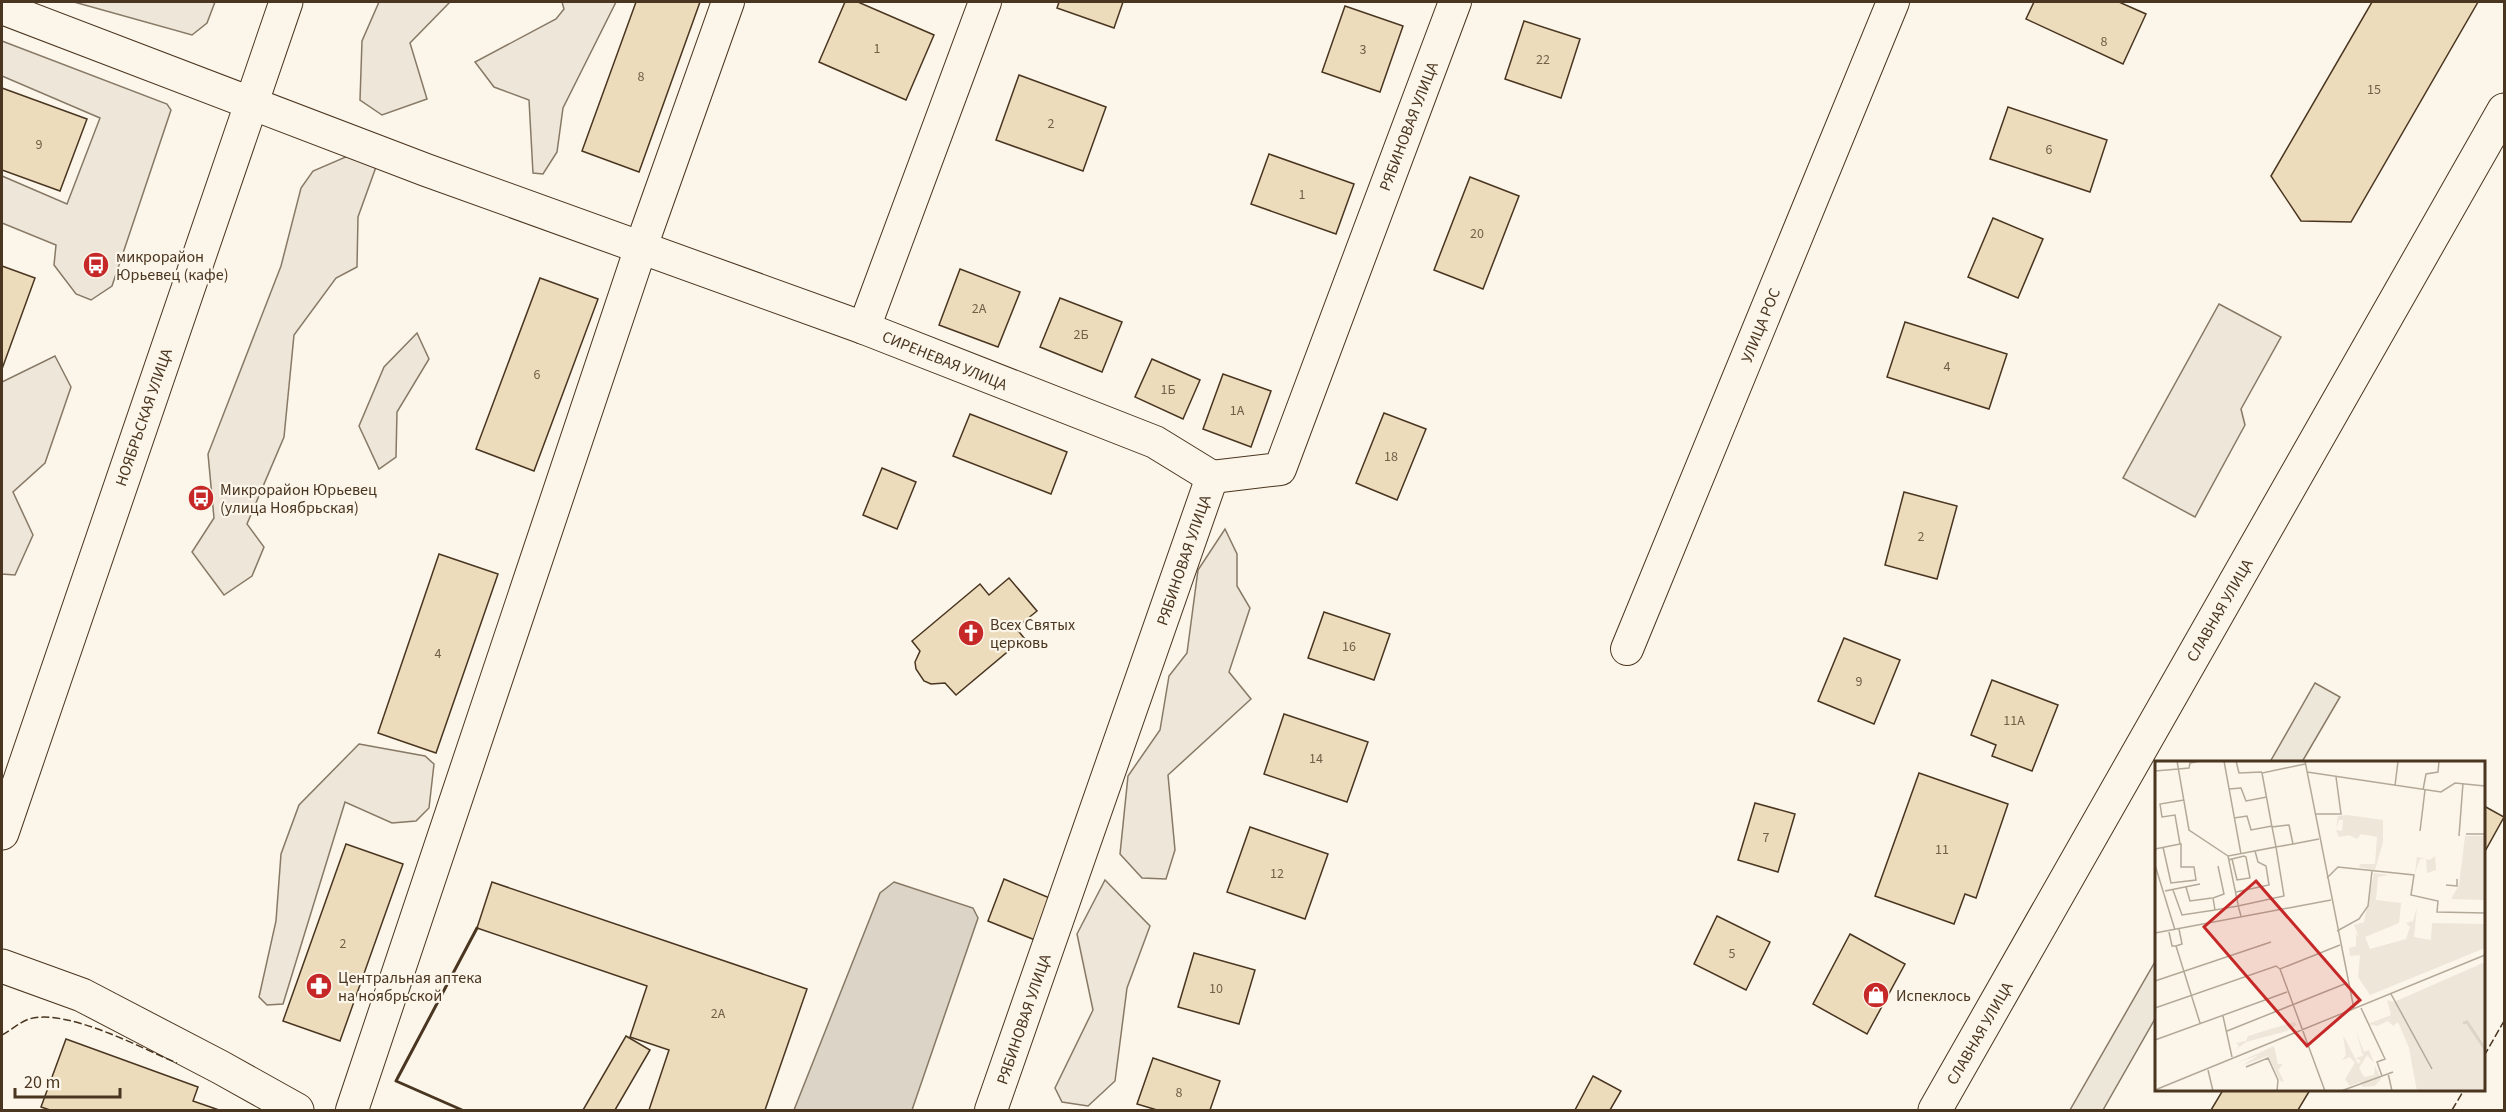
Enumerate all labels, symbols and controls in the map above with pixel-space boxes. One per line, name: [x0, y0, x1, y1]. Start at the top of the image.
house number: 8: [2101, 32, 2108, 52]
house number: 1: [874, 39, 881, 59]
house number: 3: [1360, 40, 1367, 60]
house number: 22: [1536, 50, 1550, 70]
street label: РЯБИНОВАЯ УЛИЦА: [1374, 58, 1444, 194]
house number: 8: [638, 67, 645, 87]
house number: 15: [2367, 80, 2381, 100]
house number: 2: [1048, 114, 1055, 134]
house number: 9: [36, 135, 43, 155]
house number: 6: [2046, 140, 2053, 160]
house number: 1: [1299, 185, 1306, 205]
house number: 20: [1470, 224, 1484, 244]
place label: микрорайон Юрьевец (кафе): [116, 246, 229, 286]
bus stop icon: микрорайон Юрьевец (кафе): [81, 250, 111, 280]
street label: УЛИЦА РОС: [1736, 285, 1786, 366]
house number: 2А: [972, 299, 987, 319]
house number: 2Б: [1073, 325, 1089, 345]
street label: СИРЕНЕВАЯ УЛИЦА: [879, 326, 1011, 396]
street label: НОЯБРЬСКАЯ УЛИЦА: [110, 345, 178, 489]
house number: 4: [1944, 357, 1951, 377]
house number: 6: [534, 365, 541, 385]
house number: 1Б: [1160, 380, 1176, 400]
house number: 1А: [1230, 401, 1245, 421]
house number: 18: [1384, 447, 1398, 467]
place label: Микрорайон Юрьевец (улица Ноябрьская): [220, 479, 377, 519]
bus stop icon: Микрорайон Юрьевец (улица Ноябрьская): [186, 483, 216, 513]
street label: РЯБИНОВАЯ УЛИЦА: [1151, 492, 1217, 629]
house number: 2: [1918, 527, 1925, 547]
street label: СЛАВНАЯ УЛИЦА: [2181, 555, 2258, 666]
place label: Всех Святых церковь: [990, 614, 1075, 654]
church icon: Всех Святых церковь: [956, 618, 986, 648]
house number: 16: [1342, 637, 1356, 657]
house number: 4: [435, 644, 442, 664]
house number: 9: [1856, 672, 1863, 692]
house number: 11А: [2003, 711, 2025, 731]
house number: 14: [1309, 749, 1323, 769]
inset map: [2155, 761, 2485, 1091]
house number: 7: [1763, 828, 1770, 848]
house number: 11: [1935, 840, 1949, 860]
house number: 12: [1270, 864, 1284, 884]
house number: 2: [340, 934, 347, 954]
house number: 5: [1729, 944, 1736, 964]
street label: РЯБИНОВАЯ УЛИЦА: [991, 951, 1057, 1088]
place label: Центральная аптека на ноябрьской: [338, 967, 482, 1007]
pharmacy icon: Центральная аптека на ноябрьской: [304, 971, 334, 1001]
street label: СЛАВНАЯ УЛИЦА: [1941, 978, 2018, 1089]
house number: 10: [1209, 979, 1223, 999]
shop icon: Испеклось: [1861, 980, 1891, 1010]
place label: Испеклось: [1896, 985, 1971, 1007]
house number: 2А: [711, 1004, 726, 1024]
scale bar: [15, 1061, 120, 1099]
text: 20 m: [24, 1070, 60, 1095]
house number: 8: [1176, 1083, 1183, 1103]

